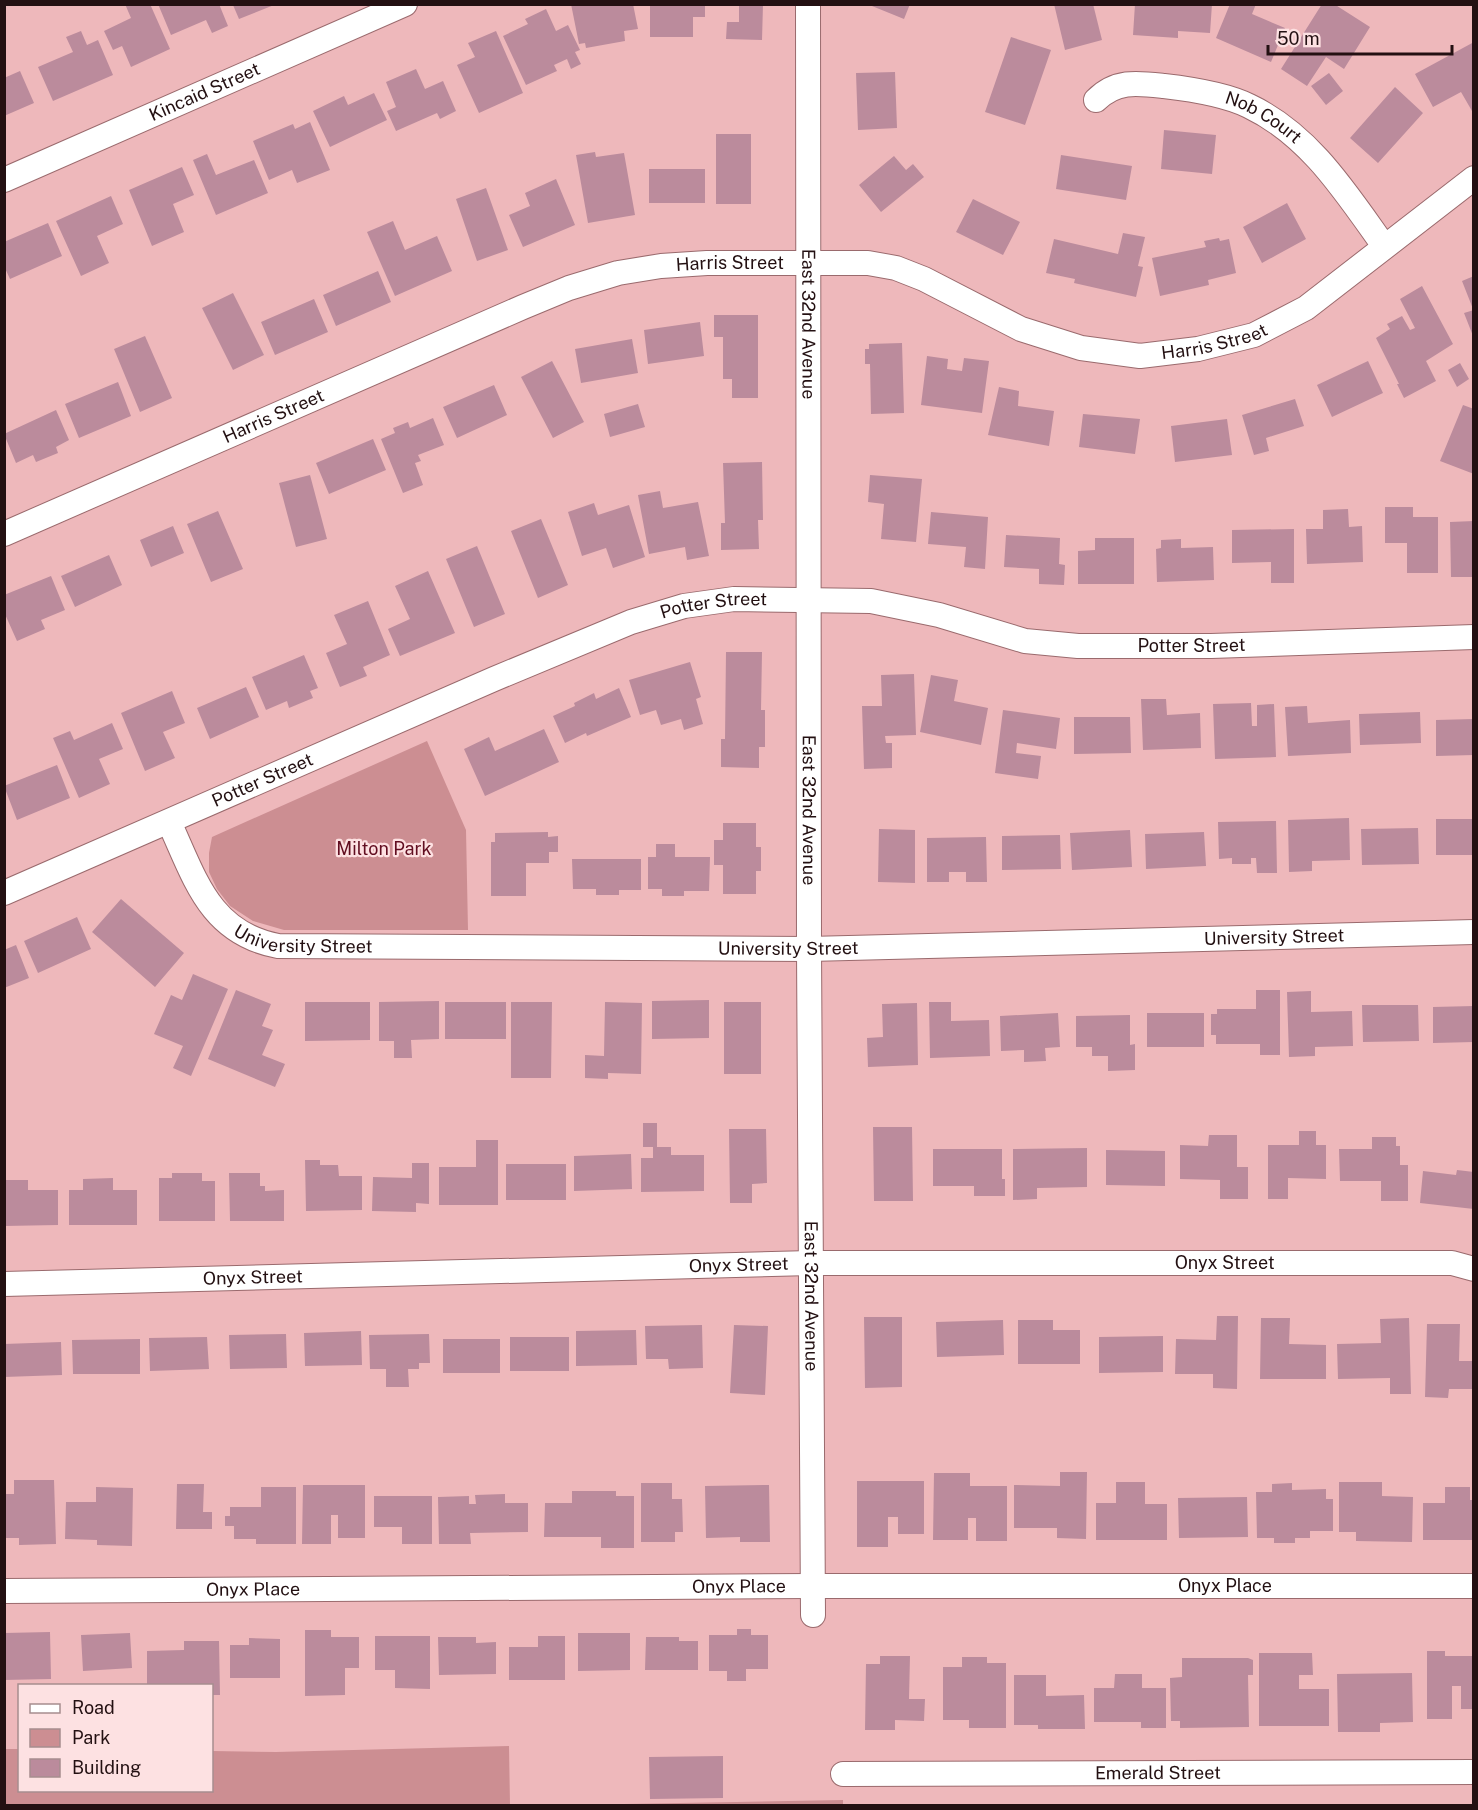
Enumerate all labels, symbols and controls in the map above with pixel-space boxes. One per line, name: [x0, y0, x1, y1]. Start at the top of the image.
scale bar: [1268, 18, 1452, 56]
text: 50 m: [1277, 28, 1320, 49]
street label: Kincaid Street: [146, 58, 263, 125]
street label: Nob Court: [1223, 87, 1306, 147]
street label: East 32nd Avenue: [798, 249, 819, 399]
street label: Harris Street: [675, 252, 784, 275]
street label: Harris Street: [1160, 319, 1271, 363]
street label: Harris Street: [219, 384, 327, 447]
street label: Potter Street: [657, 588, 767, 623]
street label: Potter Street: [1137, 634, 1246, 656]
street label: East 32nd Avenue: [799, 735, 820, 885]
street label: Potter Street: [208, 748, 316, 811]
park label: Milton Park: [336, 838, 432, 859]
street label: University Street: [230, 920, 373, 957]
street label: University Street: [1203, 924, 1345, 949]
street label: University Street: [718, 937, 859, 959]
street label: East 32nd Avenue: [801, 1221, 823, 1371]
street label: Onyx Street: [1175, 1252, 1275, 1273]
street label: Onyx Street: [688, 1253, 789, 1276]
street label: Onyx Street: [203, 1265, 303, 1289]
street label: Onyx Place: [692, 1575, 786, 1597]
street label: Onyx Place: [1178, 1575, 1272, 1596]
street label: Onyx Place: [206, 1578, 300, 1600]
legend: [18, 1684, 213, 1792]
text: Road: [72, 1697, 115, 1718]
text: Park: [72, 1727, 110, 1748]
text: Building: [72, 1757, 141, 1778]
street label: Emerald Street: [1095, 1762, 1221, 1783]

